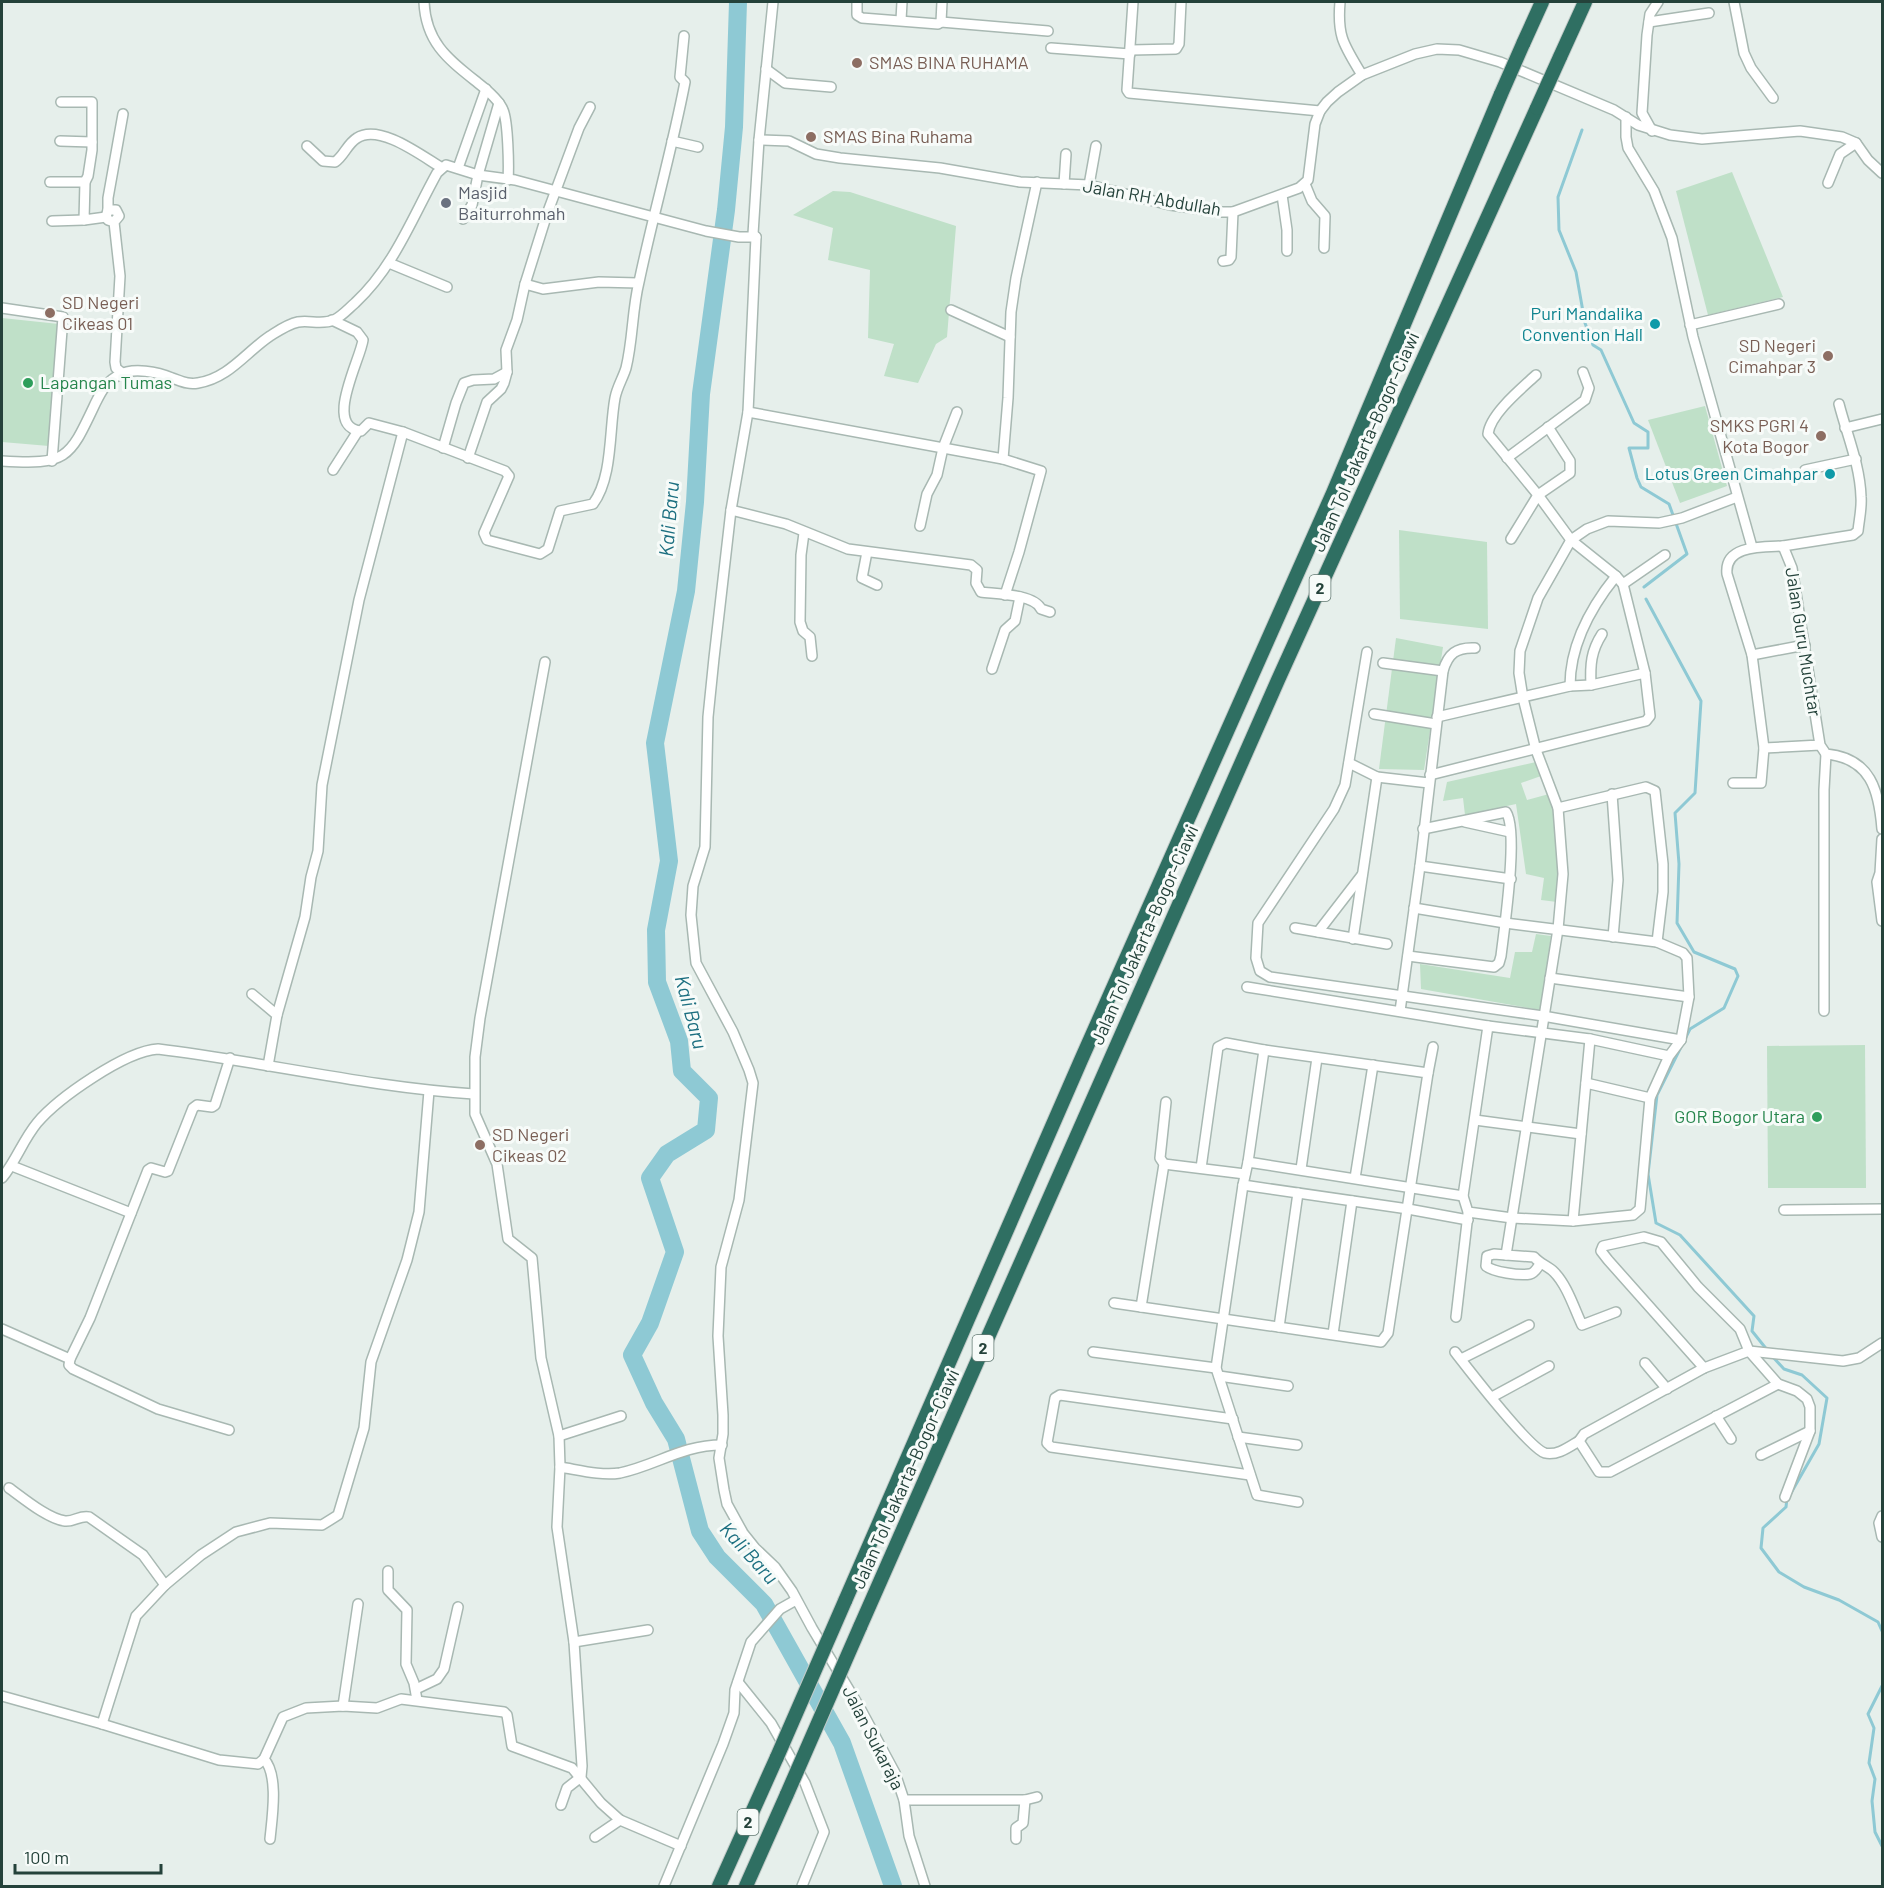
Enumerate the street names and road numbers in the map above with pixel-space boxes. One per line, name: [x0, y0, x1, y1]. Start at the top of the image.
street label: Jalan RH Abdullah: [1081, 174, 1223, 220]
street label: Jalan Tol Jakarta–Bogor–Ciawi: [1307, 328, 1424, 555]
street label: Jalan Guru Muchtar: [1781, 566, 1827, 718]
road number: 2: [1310, 575, 1330, 601]
street label: Jalan Tol Jakarta–Bogor–Ciawi: [1086, 821, 1203, 1048]
road number: 2: [972, 1335, 994, 1361]
street label: Jalan Tol Jakarta–Bogor–Ciawi: [847, 1365, 964, 1592]
street label: Jalan Sukaraja: [838, 1682, 910, 1793]
road number: 2: [738, 1809, 758, 1835]

